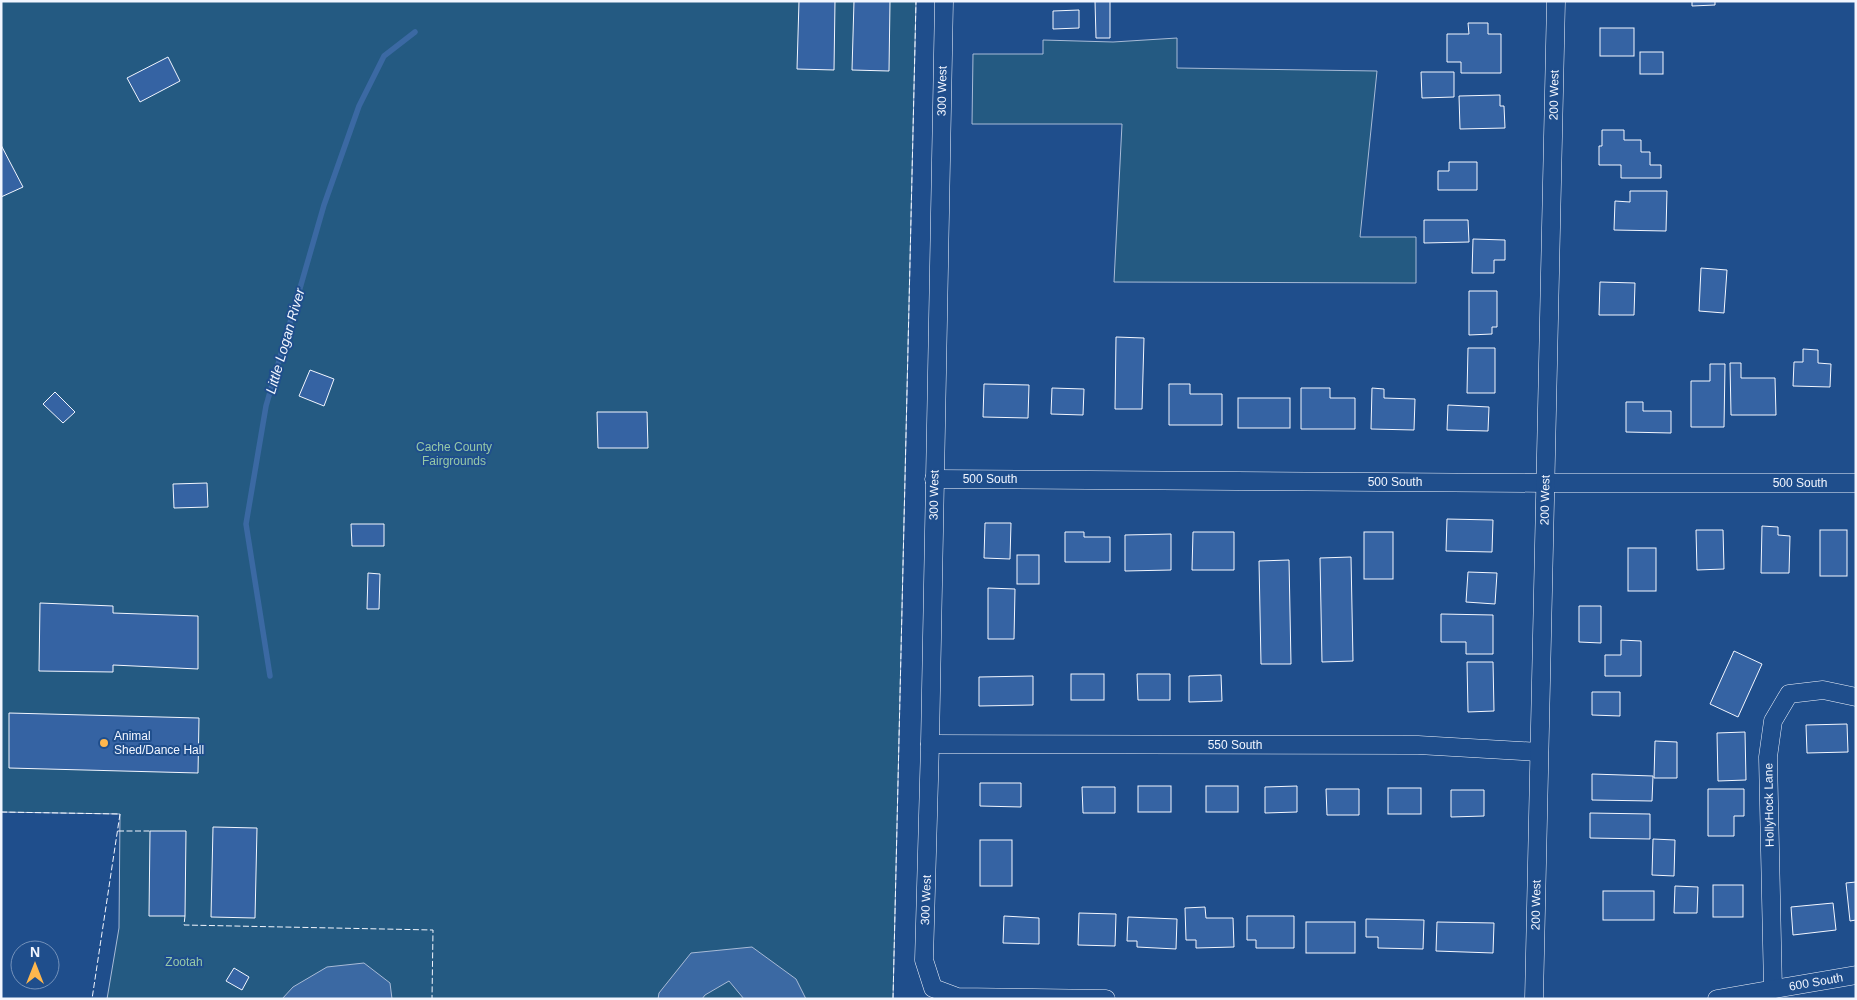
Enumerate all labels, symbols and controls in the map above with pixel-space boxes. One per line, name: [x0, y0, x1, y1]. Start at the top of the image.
street label: 300 West: [935, 65, 949, 116]
street label: 200 West: [1547, 69, 1561, 120]
water label: Little Logan River: [262, 285, 308, 396]
park label: Cache County Fairgrounds: [416, 440, 492, 468]
street label: 300 West: [927, 469, 941, 520]
street label: 500 South: [963, 472, 1017, 486]
street label: 200 West: [1538, 474, 1552, 525]
street label: 500 South: [1368, 475, 1422, 489]
street label: 500 South: [1773, 476, 1827, 490]
place label: Animal Shed/Dance Hall: [114, 729, 204, 757]
marker: Animal Shed/Dance Hall: [98, 737, 110, 749]
street label: 550 South: [1208, 738, 1262, 752]
street label: HollyHock Lane: [1761, 763, 1777, 847]
street label: 300 West: [918, 874, 934, 925]
street label: 200 West: [1529, 879, 1543, 930]
north arrow: [10, 940, 60, 990]
text: N: [30, 944, 40, 960]
park label: Zootah: [165, 955, 203, 969]
street label: 600 South: [1788, 970, 1844, 994]

